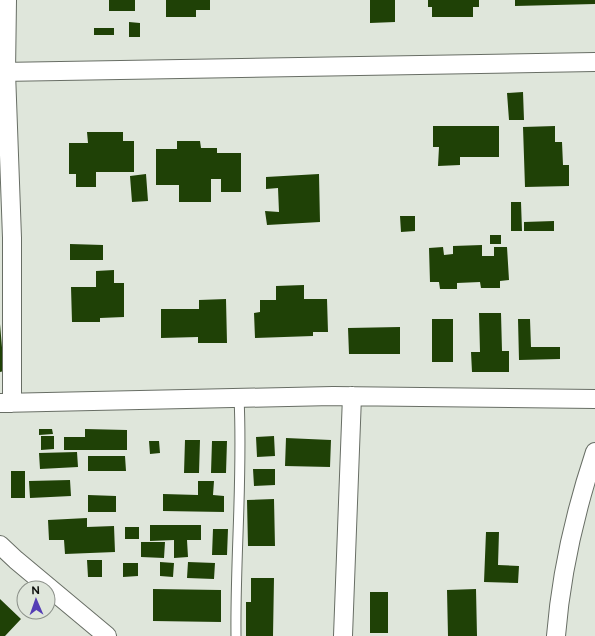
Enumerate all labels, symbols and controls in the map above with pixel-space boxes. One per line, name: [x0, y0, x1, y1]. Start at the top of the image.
north arrow: [16, 580, 56, 620]
text: N: [31, 584, 40, 597]

